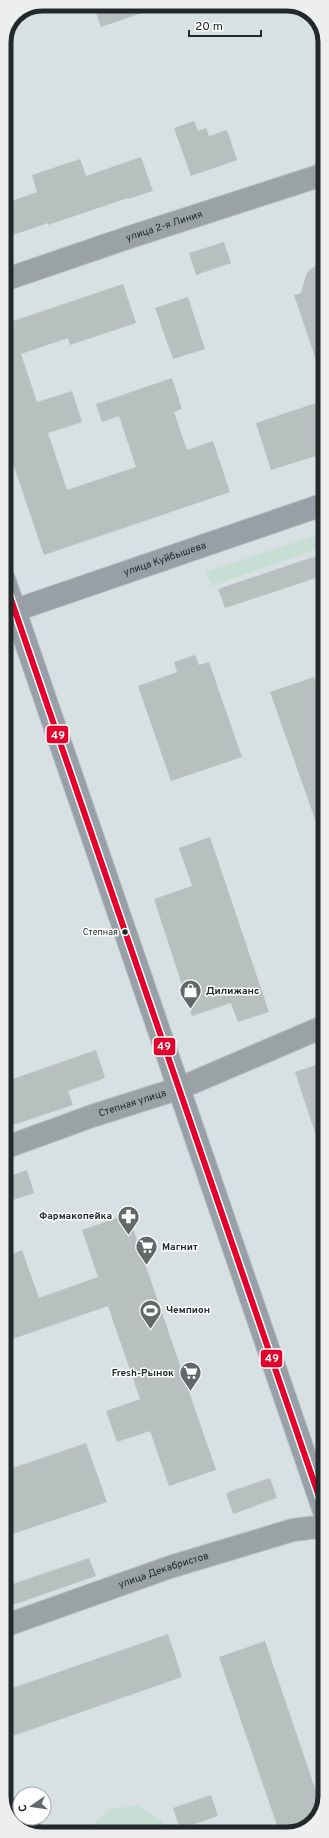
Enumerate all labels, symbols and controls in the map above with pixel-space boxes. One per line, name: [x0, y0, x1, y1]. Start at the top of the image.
scale bar: [189, 12, 261, 38]
text: 20 m: [195, 19, 223, 35]
street label: улица 2-я Линия: [124, 207, 204, 245]
street label: улица Куйбышева: [122, 539, 208, 579]
line badge: 49: [46, 725, 69, 744]
text: 49: [51, 729, 65, 743]
place label: Степная: [83, 927, 118, 938]
marker: Степная: [120, 927, 130, 937]
shop icon: Дилижанс: [178, 978, 204, 1011]
place label: Дилижанс: [206, 985, 259, 998]
line badge: 49: [153, 1037, 176, 1056]
text: 49: [157, 1040, 171, 1054]
street label: Степная улица: [97, 1086, 168, 1120]
pharmacy icon: Фармакопейка: [115, 1203, 141, 1236]
place label: Фармакопейка: [39, 1210, 112, 1223]
supermarket icon: Магнит: [133, 1234, 159, 1267]
place label: Магнит: [162, 1241, 198, 1254]
sports icon: Чемпион: [137, 1297, 163, 1330]
place label: Чемпион: [166, 1304, 210, 1317]
line badge: 49: [260, 1349, 283, 1368]
text: 49: [265, 1352, 279, 1366]
supermarket icon: Fresh-Рынок: [177, 1360, 203, 1393]
place label: Fresh-Рынок: [112, 1367, 174, 1380]
street label: улица Декабристов: [117, 1549, 210, 1591]
north arrow: [12, 1786, 52, 1826]
text: С: [16, 1803, 31, 1813]

